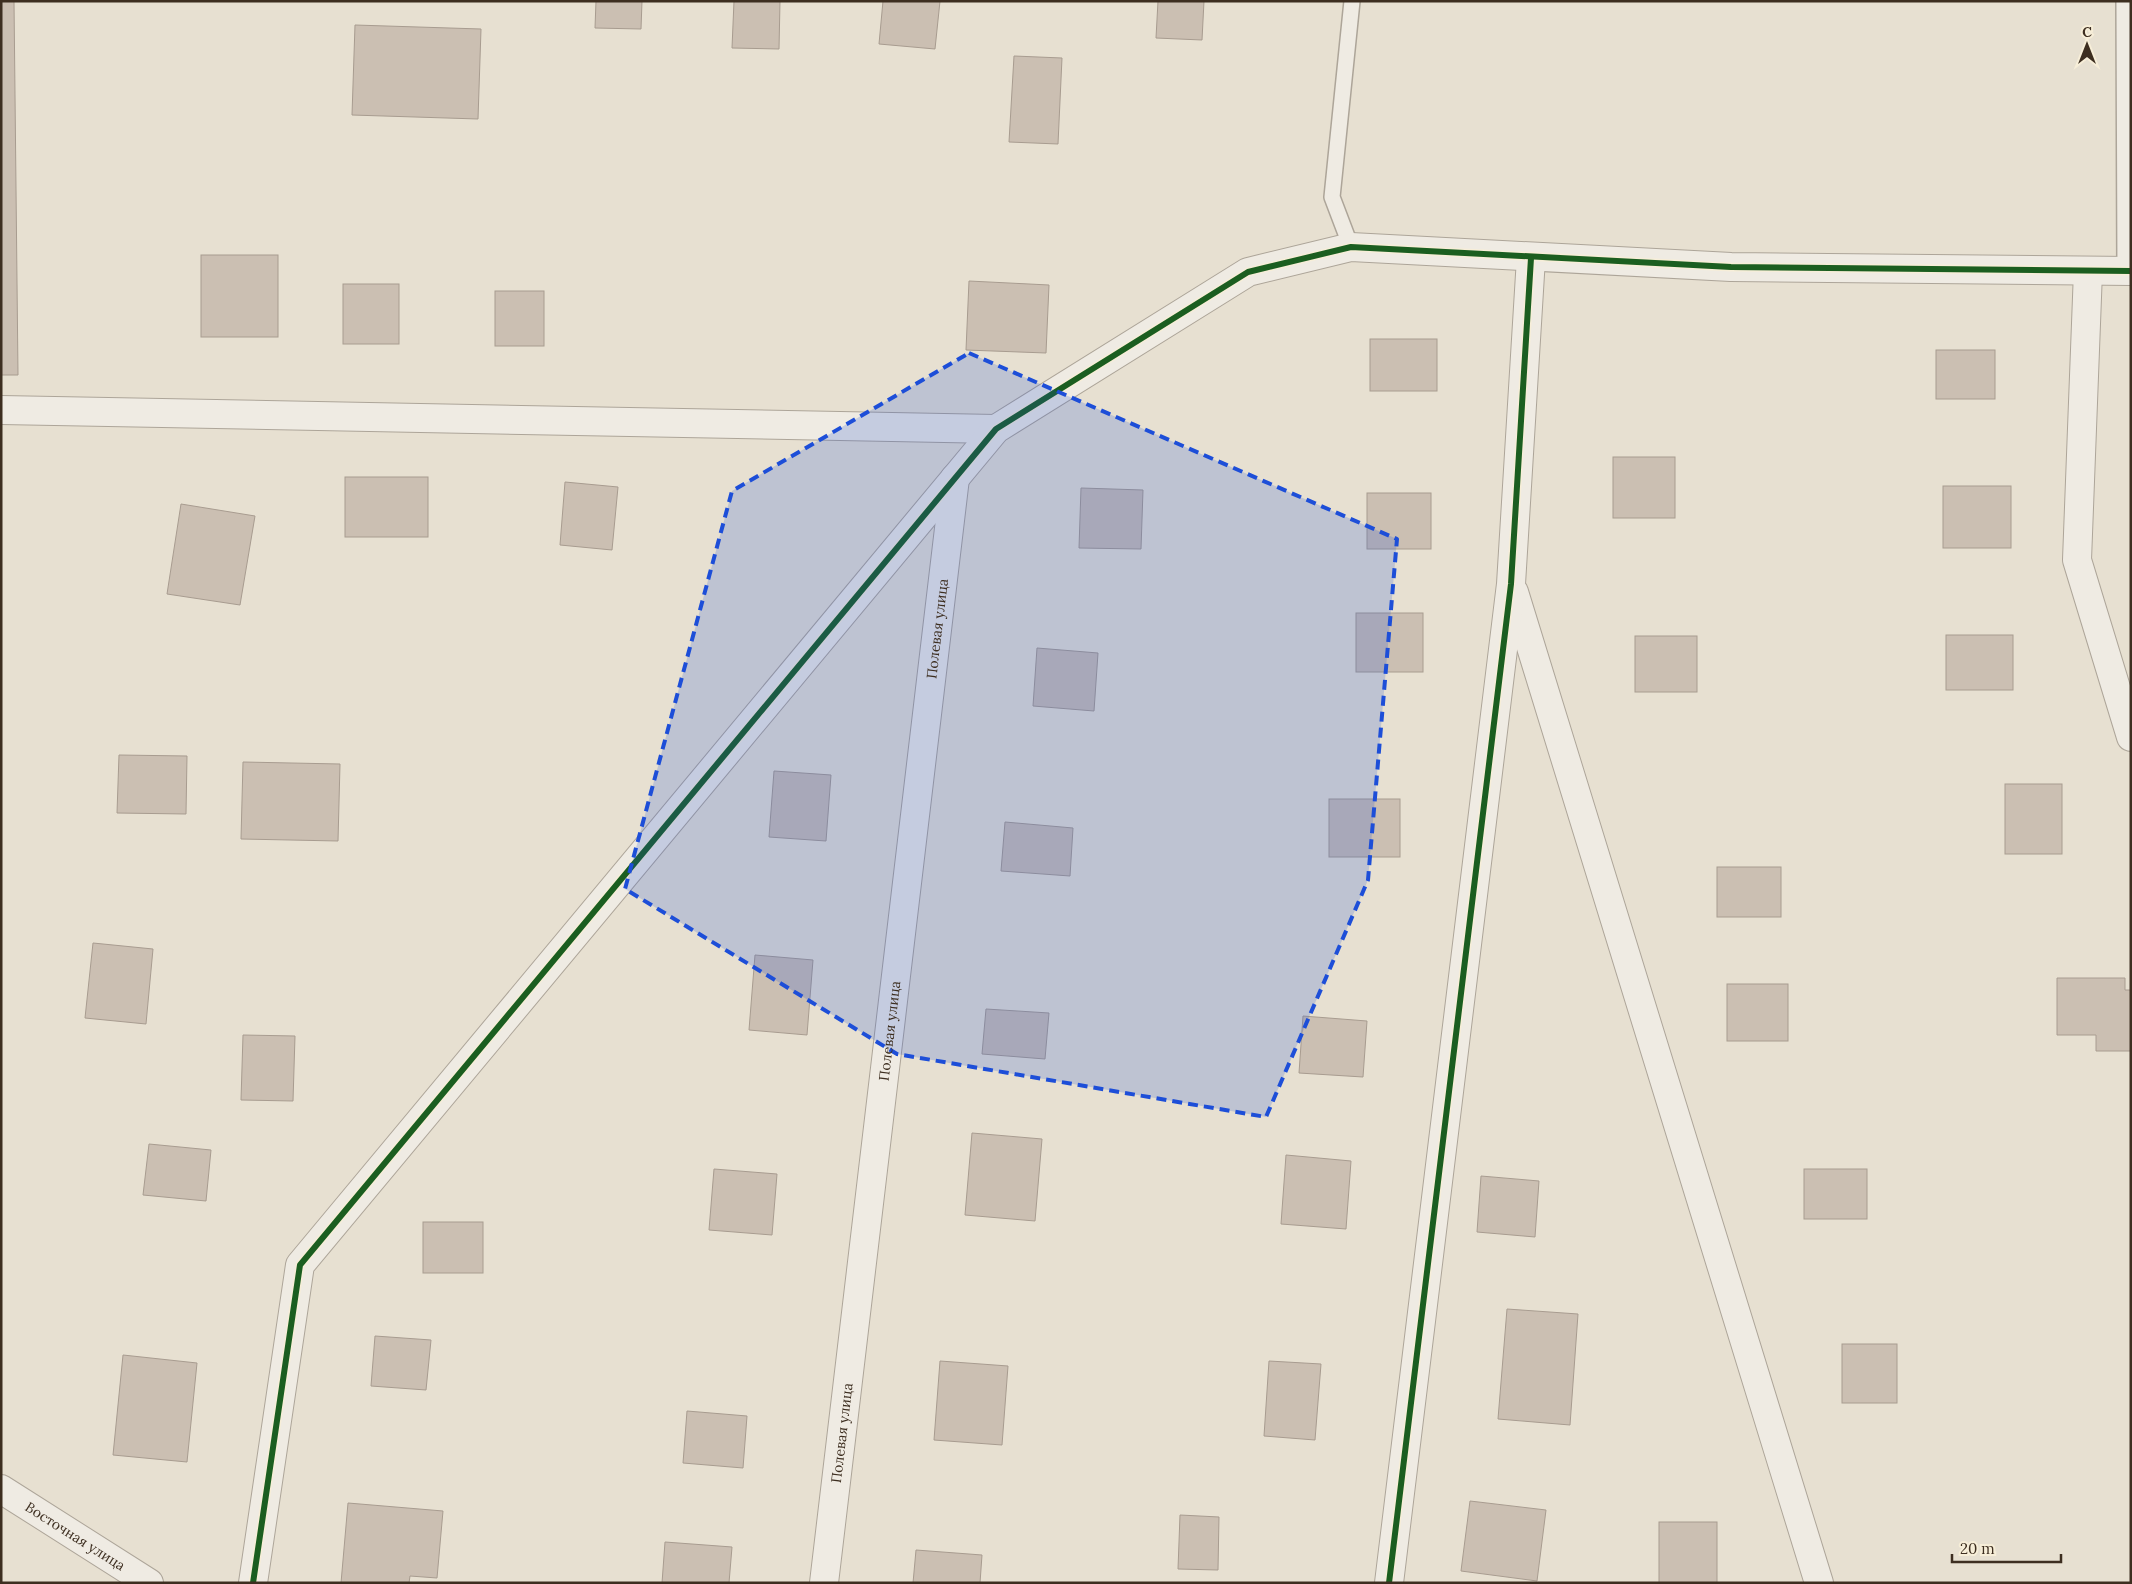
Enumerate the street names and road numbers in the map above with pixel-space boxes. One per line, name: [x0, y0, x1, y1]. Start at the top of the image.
street label: Полевая улица: [922, 578, 952, 680]
street label: Полевая улица: [875, 980, 904, 1082]
street label: Полевая улица: [827, 1382, 857, 1484]
street label: Восточная улица: [22, 1498, 129, 1575]

